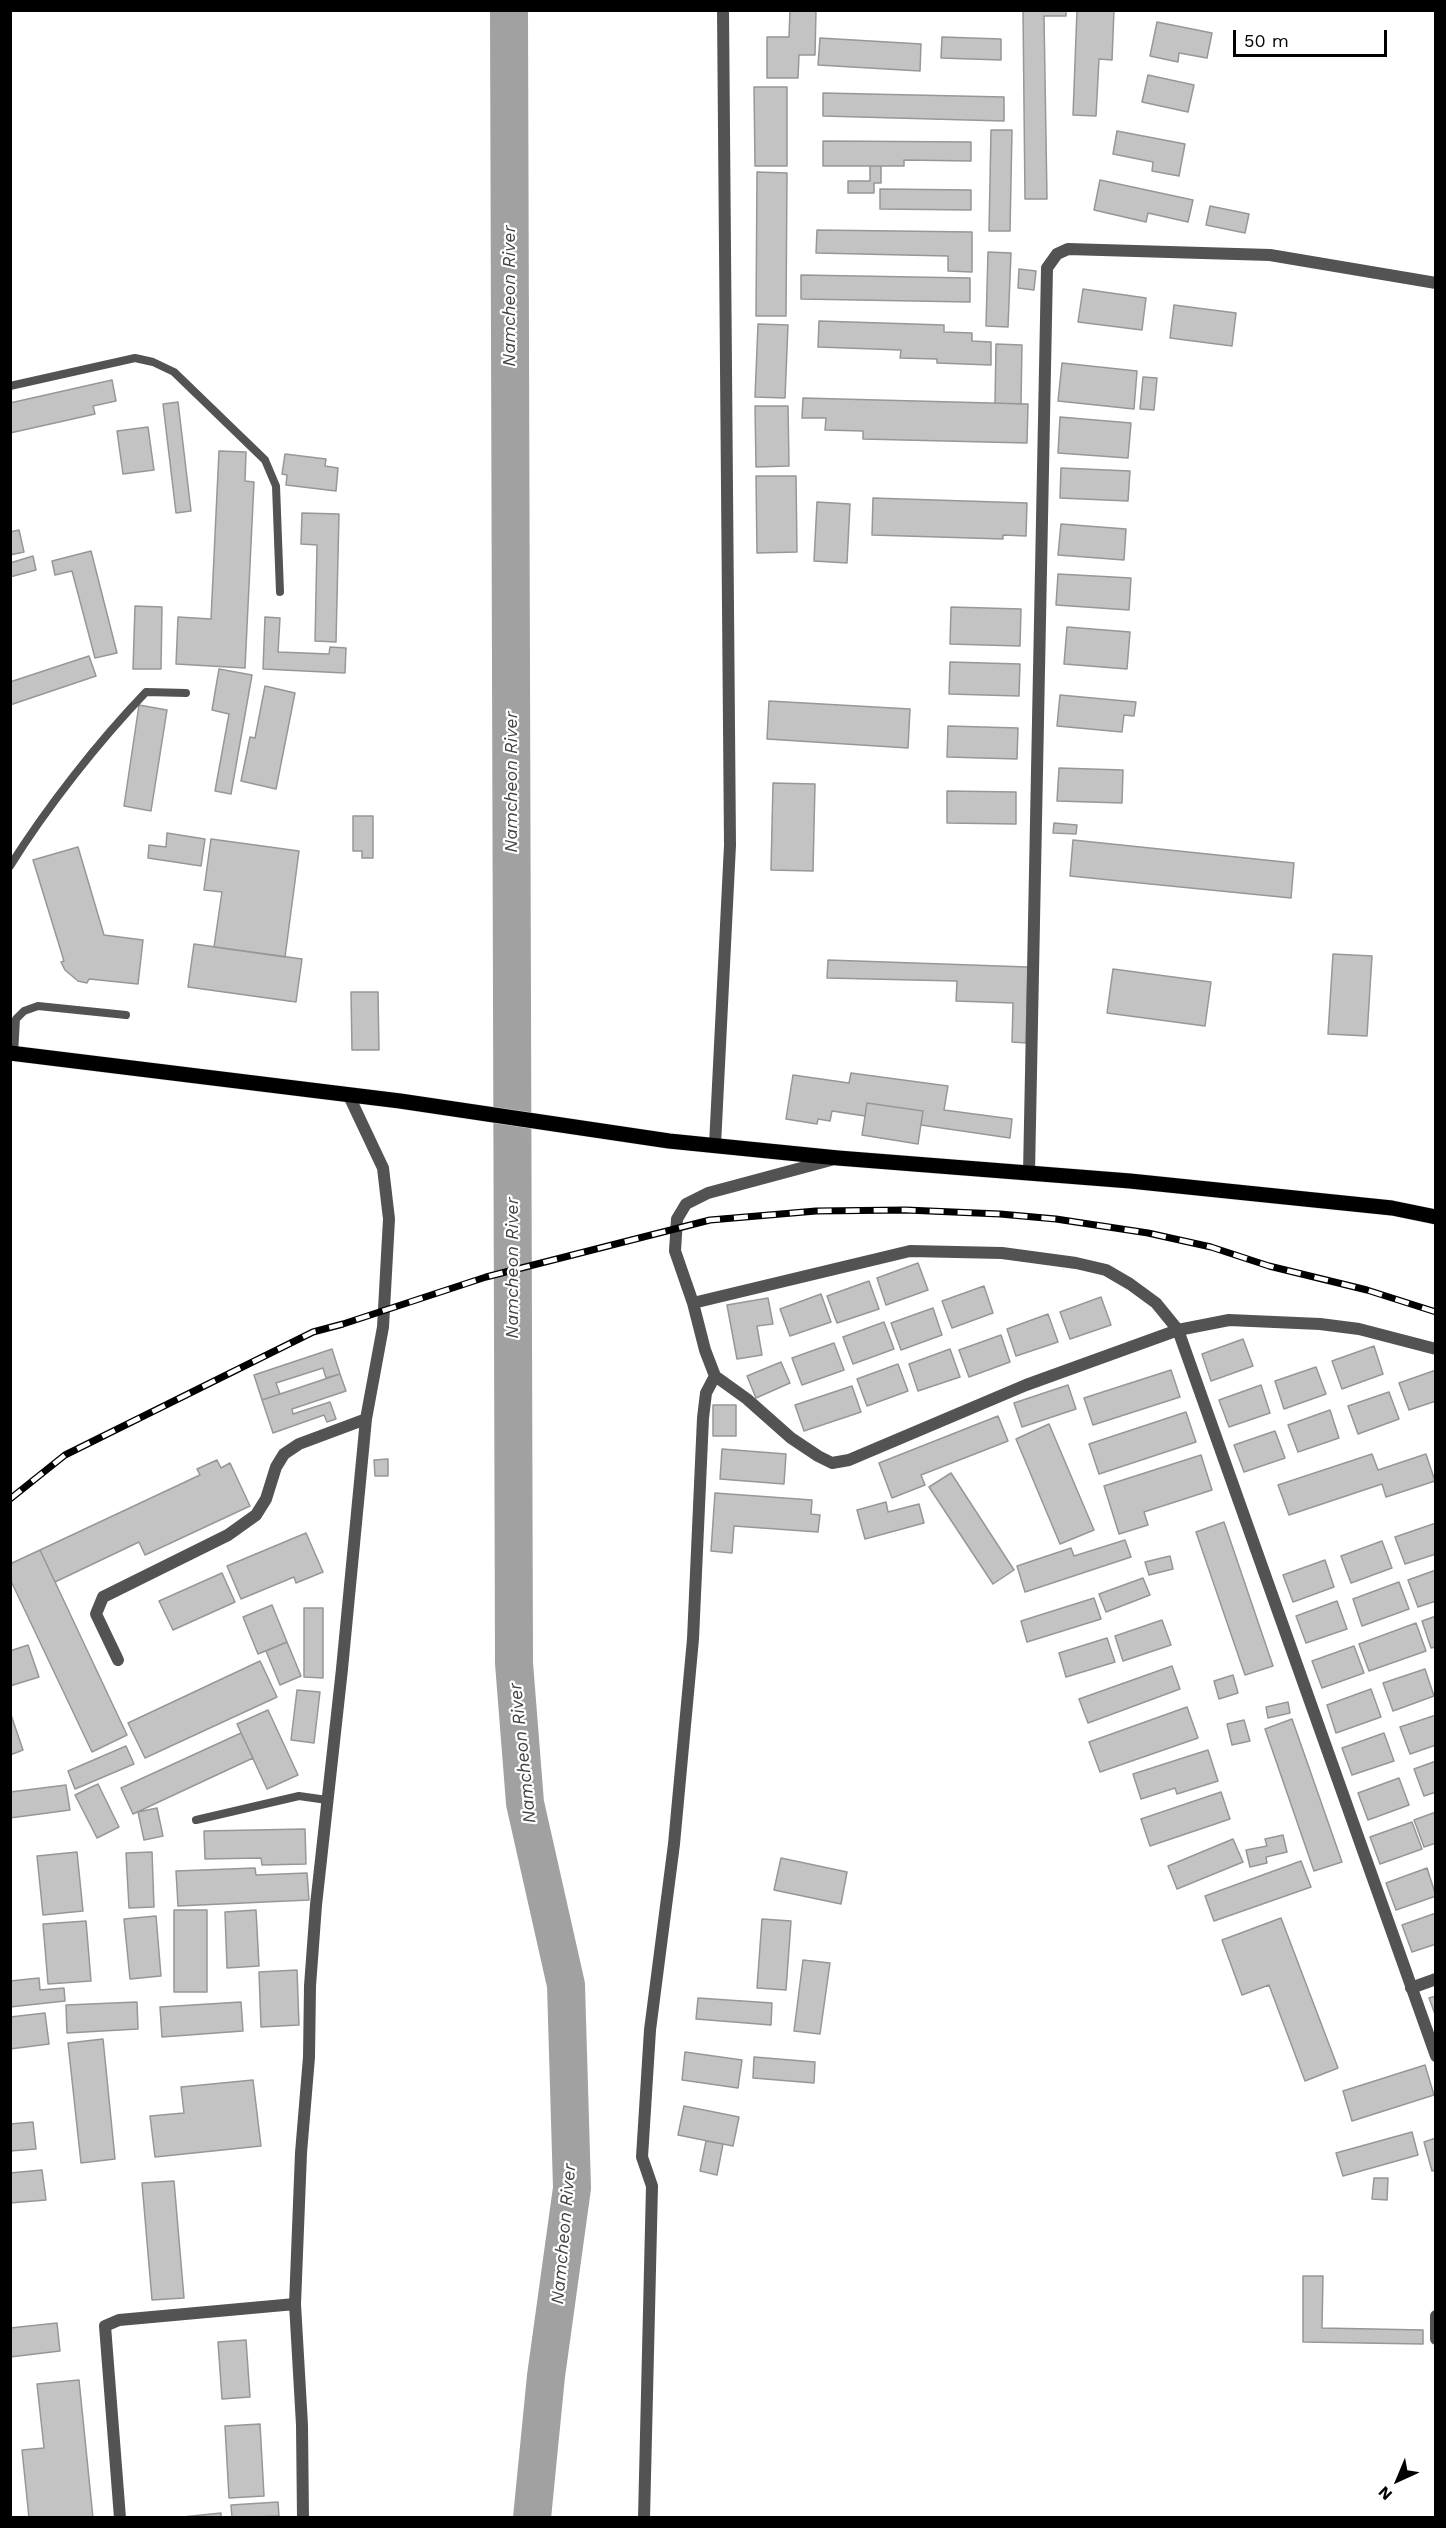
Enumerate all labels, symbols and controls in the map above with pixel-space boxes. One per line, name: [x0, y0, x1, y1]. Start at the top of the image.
scale bar: [1236, 18, 1390, 56]
text: 50 m: [1244, 30, 1289, 51]
water label: Namcheon River: [499, 225, 521, 367]
water label: Namcheon River: [501, 711, 523, 853]
water label: Namcheon River: [502, 1197, 524, 1339]
water label: Namcheon River: [505, 1682, 541, 1824]
water label: Namcheon River: [547, 2163, 581, 2305]
north arrow: [1368, 2450, 1428, 2510]
text: N: [1374, 2482, 1396, 2504]

